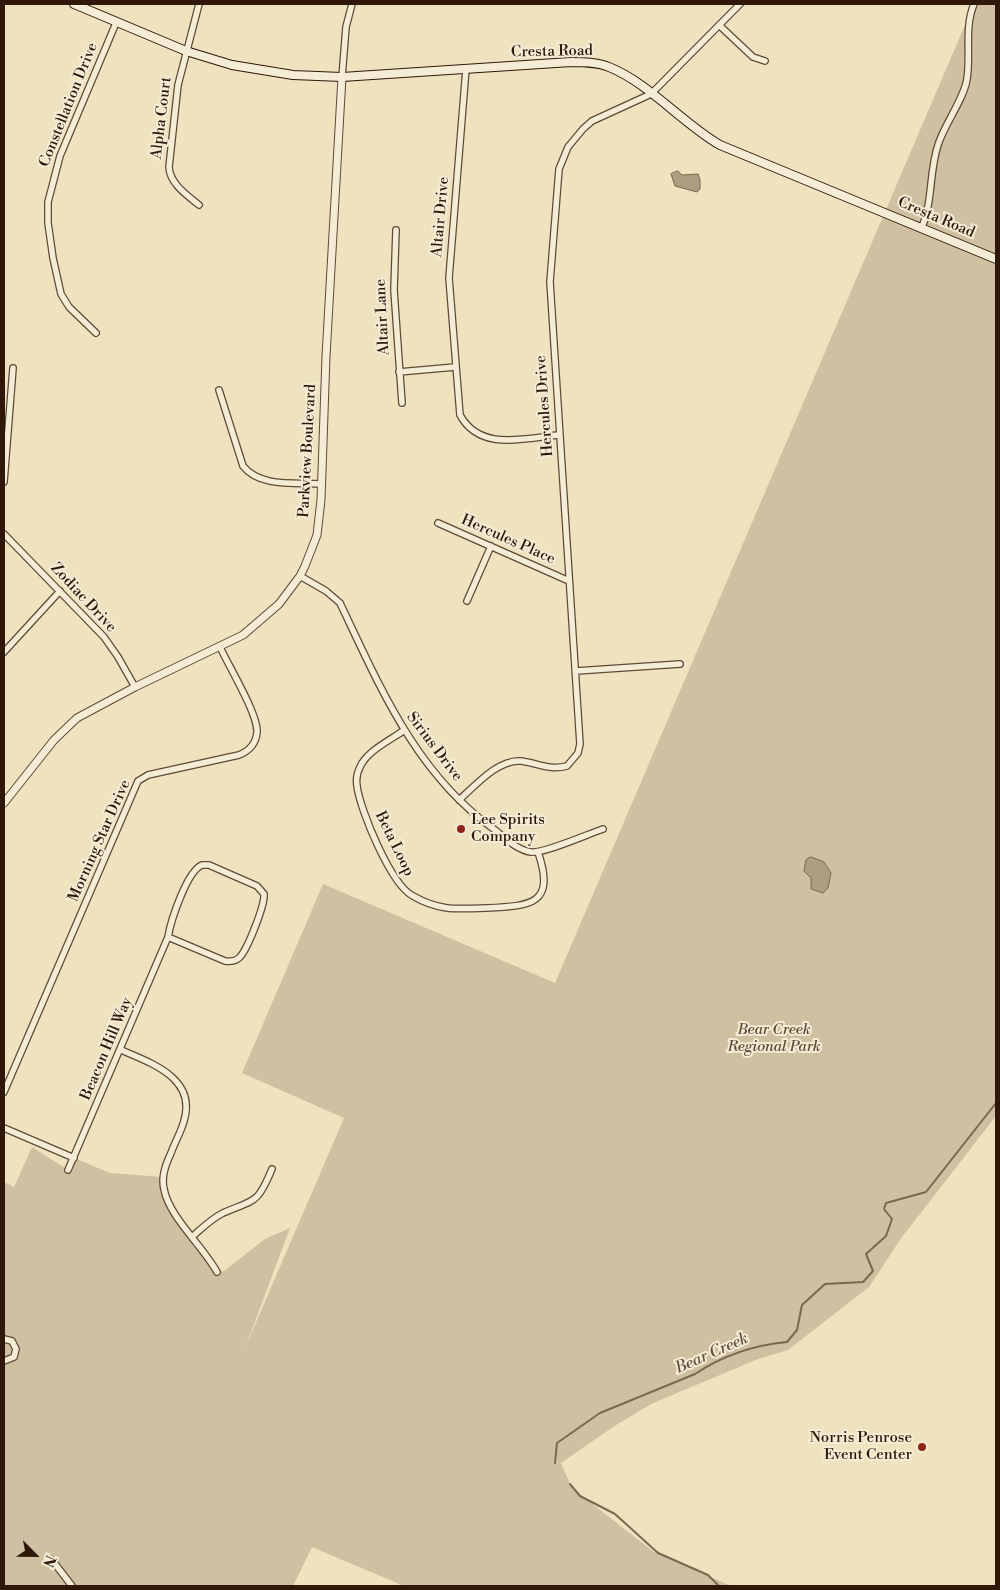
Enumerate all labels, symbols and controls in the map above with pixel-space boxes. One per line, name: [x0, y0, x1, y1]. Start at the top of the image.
street label: Constellation Drive: [36, 40, 102, 170]
street label: Cresta Road: [511, 42, 593, 62]
street label: Alpha Court: [148, 76, 176, 160]
street label: Altair Drive: [429, 176, 453, 258]
street label: Cresta Road: [895, 194, 977, 242]
street label: Altair Lane: [372, 278, 394, 356]
street label: Hercules Drive: [532, 355, 558, 457]
street label: Parkview Boulevard: [296, 384, 320, 518]
street label: Hercules Place: [458, 511, 558, 569]
street label: Zodiac Drive: [46, 560, 120, 636]
street label: Sirius Drive: [402, 709, 466, 785]
street label: Morning Star Drive: [65, 777, 135, 905]
street label: Beta Loop: [371, 809, 417, 879]
place label: Lee Spirits Company: [471, 811, 545, 846]
marker: Lee Spirits Company: [455, 823, 467, 835]
street label: Beacon Hill Way: [77, 995, 137, 1103]
park label: Bear Creek Regional Park: [727, 1021, 821, 1056]
water label: Bear Creek: [672, 1329, 752, 1379]
place label: Norris Penrose Event Center: [810, 1429, 912, 1464]
marker: Norris Penrose Event Center: [916, 1441, 928, 1453]
north arrow: [10, 1530, 60, 1580]
text: N: [38, 1552, 59, 1569]

